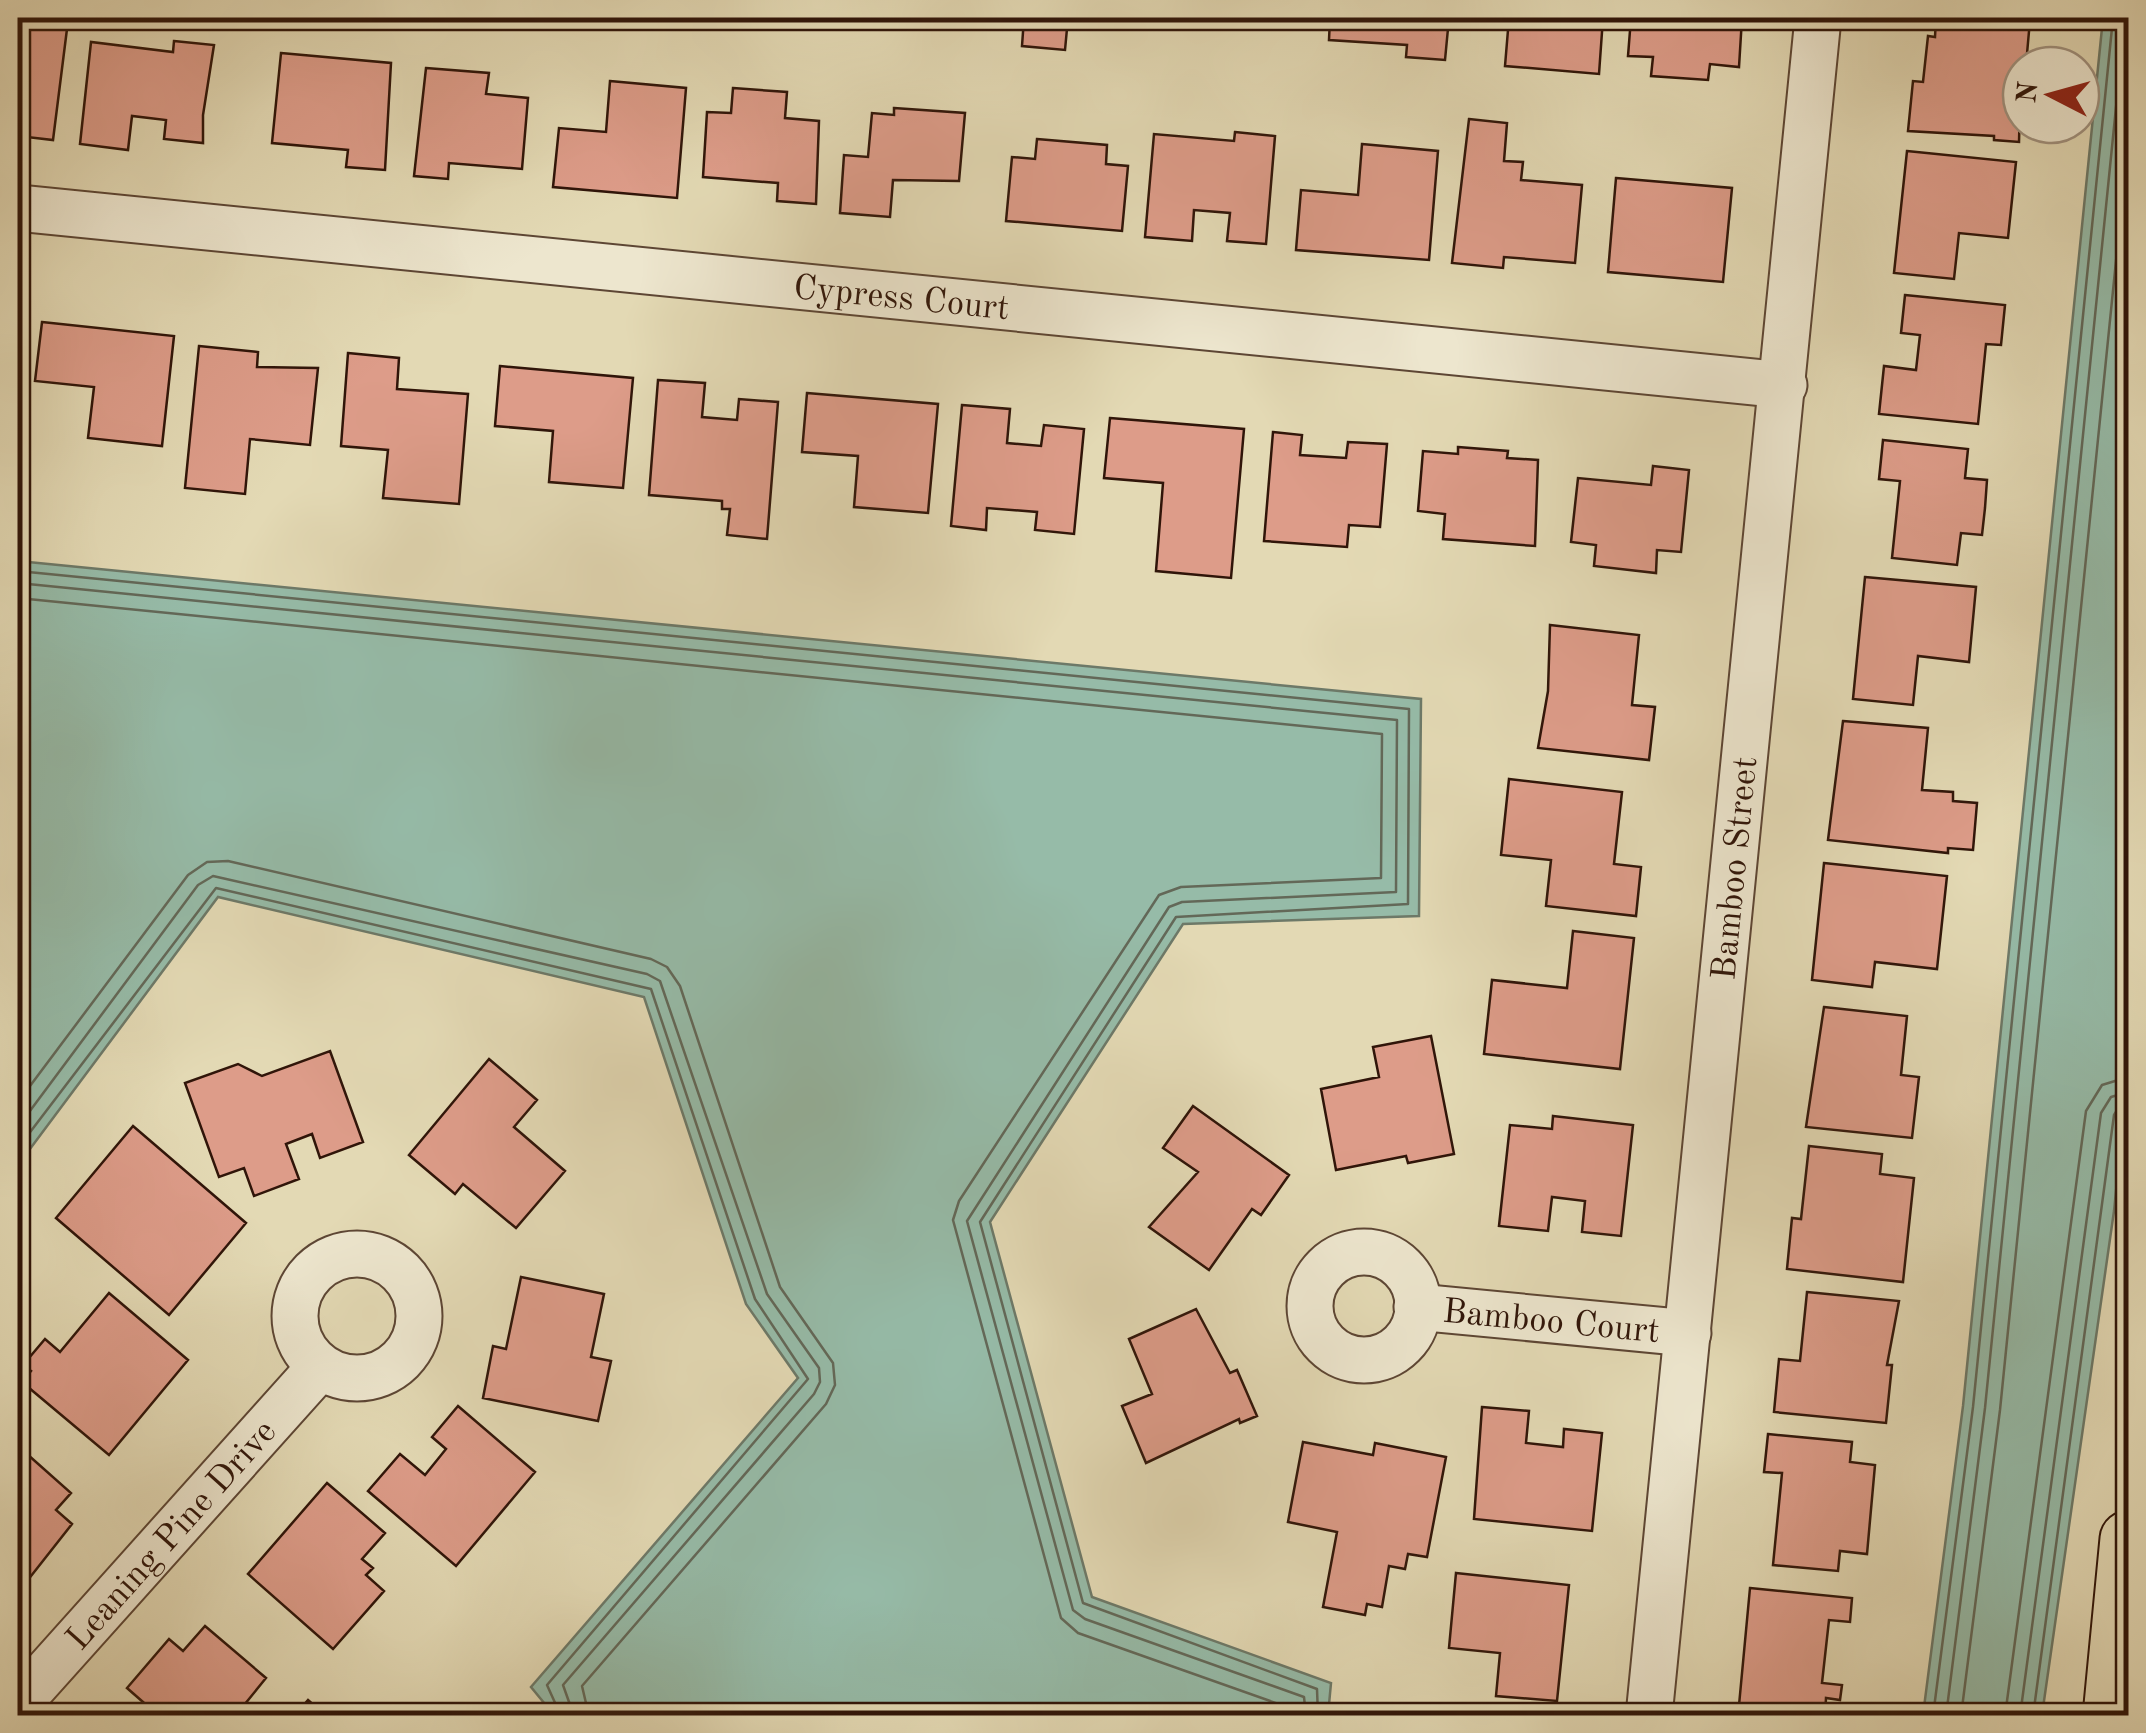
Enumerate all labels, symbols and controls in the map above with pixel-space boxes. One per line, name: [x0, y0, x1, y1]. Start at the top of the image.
north arrow: [2001, 45, 2101, 145]
text: N: [2014, 80, 2044, 105]
street label: Cypress Court: [792, 271, 1011, 327]
street label: Bamboo Street: [1707, 755, 1764, 982]
street label: Bamboo Court: [1441, 1295, 1661, 1350]
street label: Leaning Pine Drive: [61, 1414, 284, 1657]

